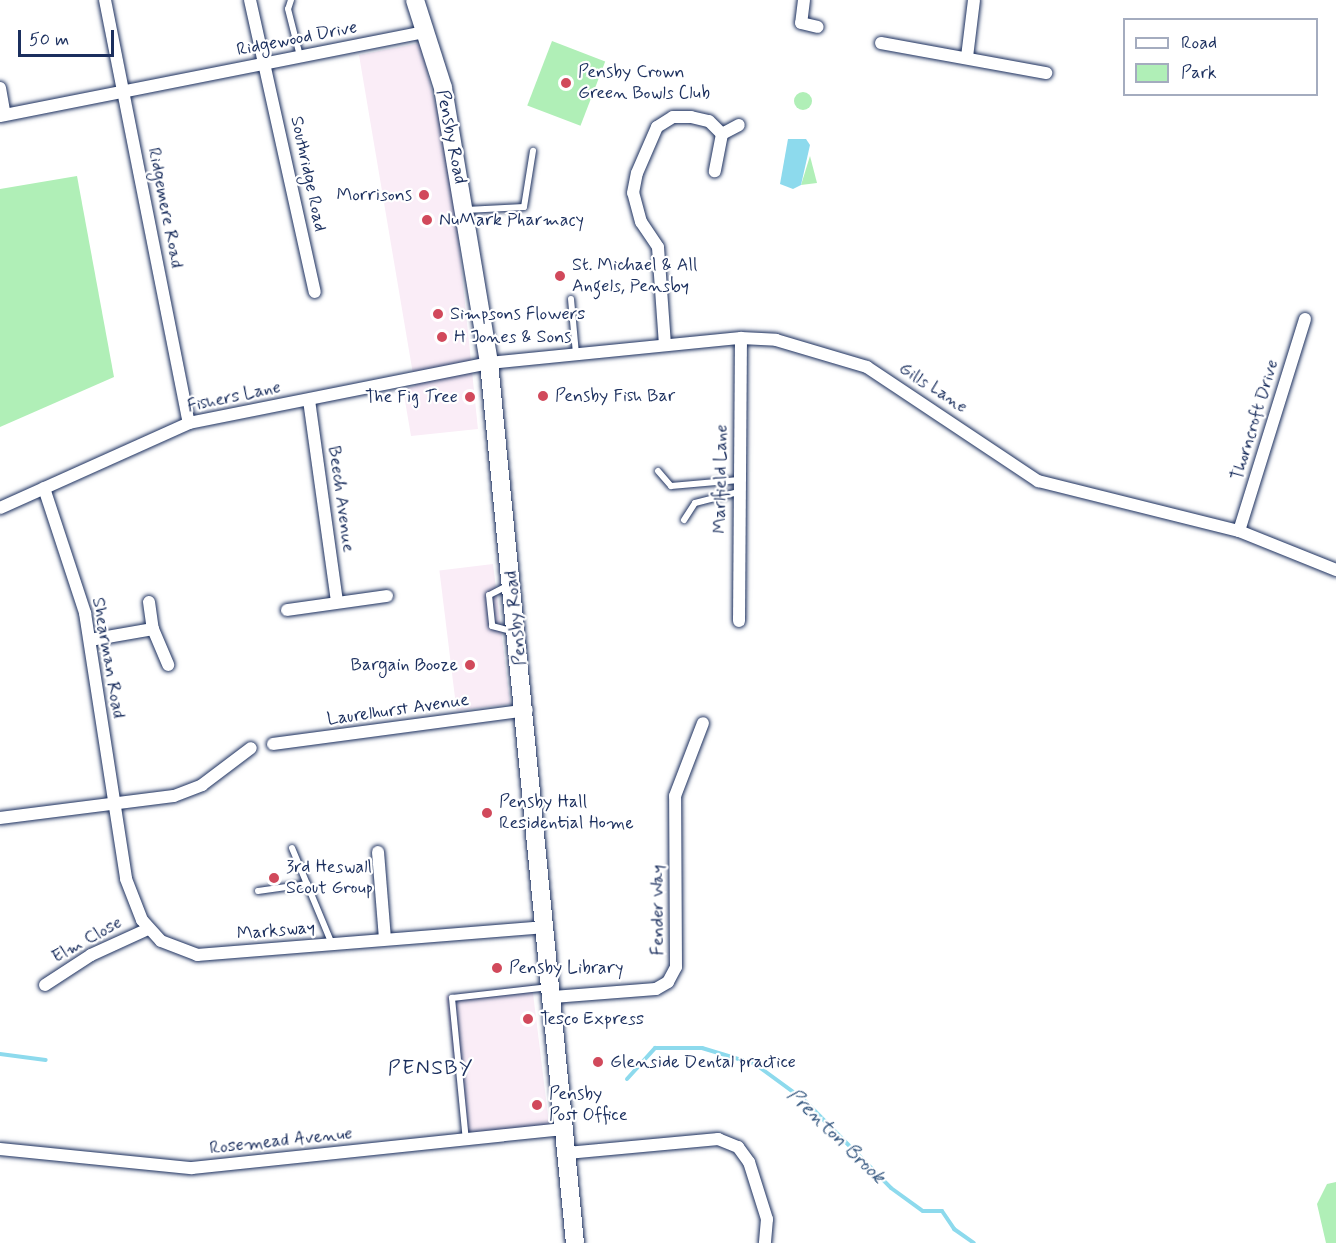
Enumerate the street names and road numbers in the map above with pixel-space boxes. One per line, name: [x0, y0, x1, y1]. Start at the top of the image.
street label: Ridgewood Drive: [235, 17, 359, 61]
street label: Pensby Road: [431, 89, 471, 185]
street label: Southridge Road: [285, 114, 331, 234]
street label: Ridgemere Road: [143, 147, 187, 269]
street label: Gills Lane: [896, 358, 970, 418]
street label: Thorncroft Drive: [1227, 358, 1283, 482]
street label: Fishers Lane: [185, 376, 283, 418]
street label: Marlfield Lane: [709, 423, 733, 535]
street label: Beech Avenue: [323, 444, 359, 554]
street label: Pensby Road: [500, 570, 532, 666]
street label: Shearman Road: [87, 596, 129, 720]
street label: Laurelhurst Avenue: [326, 689, 470, 731]
street label: Fender Way: [647, 863, 669, 957]
street label: Elm Close: [48, 912, 126, 968]
street label: Marksway: [236, 917, 316, 945]
street label: Rosemead Avenue: [210, 1123, 352, 1159]

